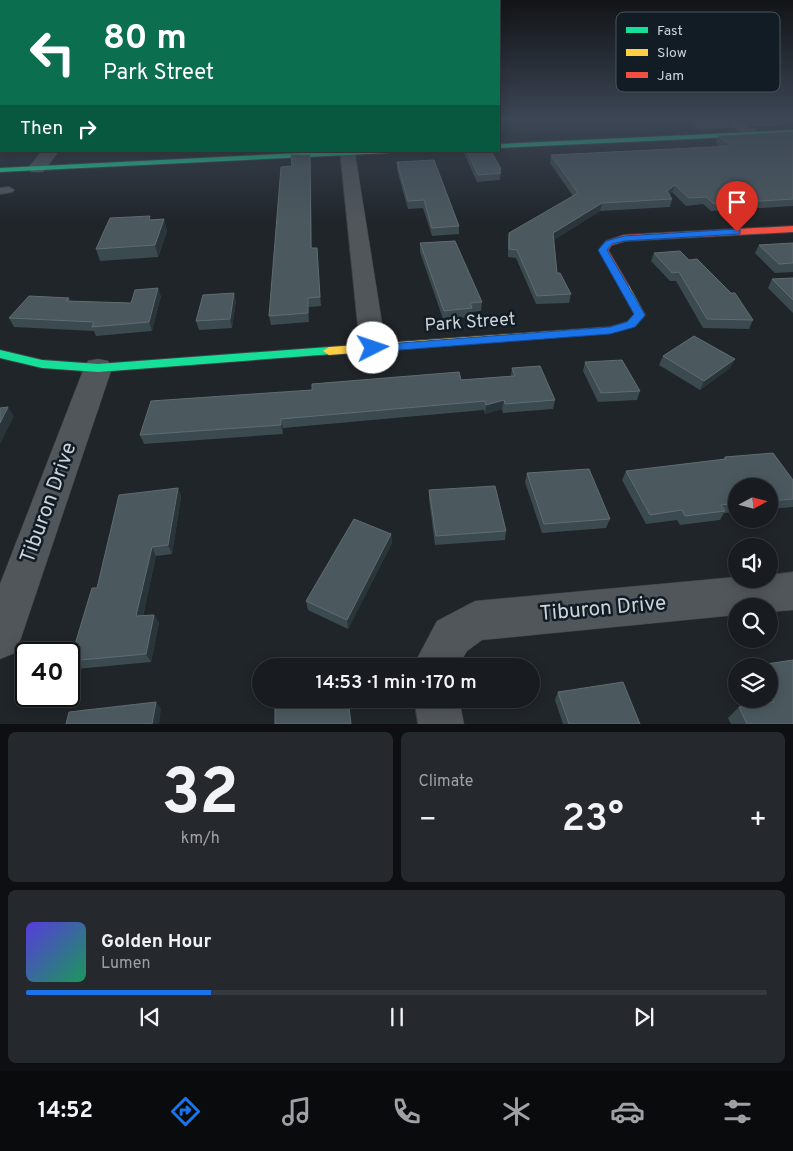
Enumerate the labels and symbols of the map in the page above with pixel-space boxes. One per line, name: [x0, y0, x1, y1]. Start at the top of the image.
legend: [616, 12, 780, 92]
text: Fast: [657, 23, 683, 40]
text: Slow: [657, 45, 687, 62]
text: Jam: [657, 68, 684, 85]
pin: [716, 181, 758, 232]
street label: Park Street: [424, 308, 516, 338]
position arrow: [346, 321, 398, 373]
street label: Tiburon Drive: [15, 439, 83, 567]
north arrow: [728, 478, 778, 528]
street label: Tiburon Drive: [539, 590, 667, 628]
speed limit sign: 40: [15, 642, 80, 707]

